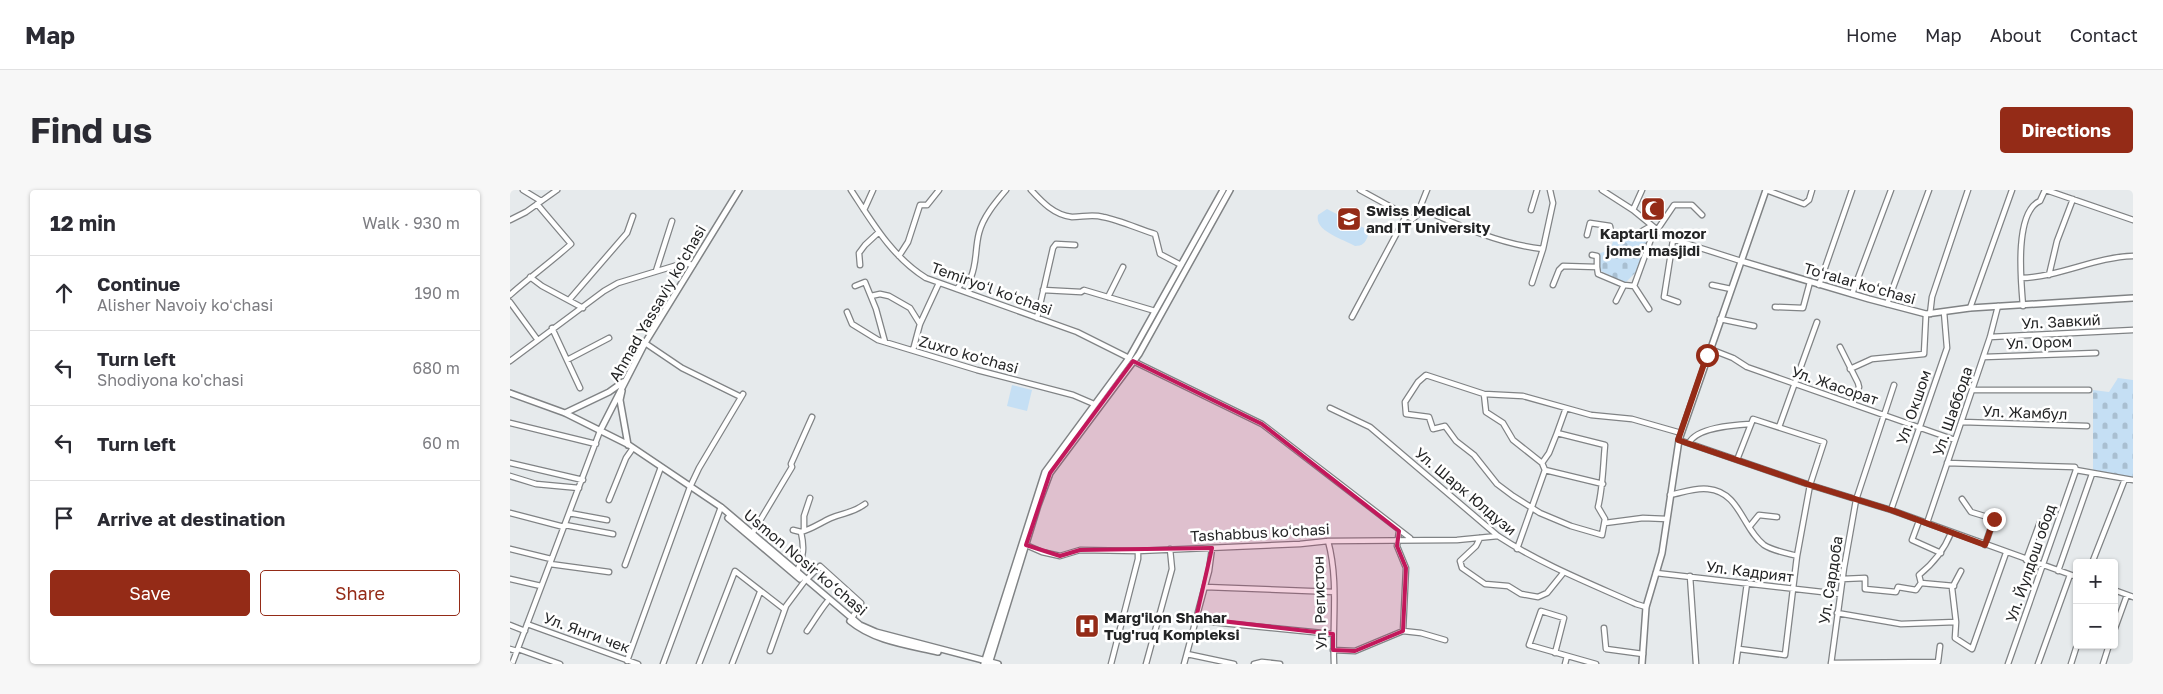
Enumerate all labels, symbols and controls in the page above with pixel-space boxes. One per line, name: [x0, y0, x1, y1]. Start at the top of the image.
text: Map: [25, 20, 75, 49]
text: Home: [1846, 24, 1897, 46]
text: Map: [1925, 24, 1962, 46]
text: About: [1990, 24, 2042, 46]
text: Contact: [2070, 24, 2138, 46]
button: Directions: [2000, 107, 2133, 153]
text: Find us: [30, 109, 152, 151]
mosque icon: Kaptarli mozor jome' masjidi: [1640, 196, 1666, 222]
place label: Swiss Medical and IT University: [1366, 201, 1491, 236]
school or university icon: Swiss Medical and IT University: [1336, 206, 1362, 232]
text: 12 min: [50, 210, 116, 236]
text: Walk · 930 m: [362, 213, 460, 233]
street label: Ahmad Yassaviy ko'chasi: [605, 222, 709, 384]
place label: Kaptarli mozor jome' masjidi: [1600, 224, 1706, 259]
street label: Temiryoʻl koʻchasi: [929, 258, 1055, 318]
street label: Toʻralar koʻchasi: [1802, 258, 1918, 308]
text: Continue: [97, 272, 180, 295]
icon: ahead: [50, 279, 78, 307]
text: 190 m: [414, 283, 460, 303]
text: Alisher Navoiy koʻchasi: [97, 295, 273, 315]
street label: Ул. Завкий: [2021, 310, 2101, 332]
street label: Zuxro ko'chasi: [917, 331, 1021, 377]
street label: Ул. Ором: [2006, 332, 2072, 352]
route start: [1696, 344, 1719, 367]
text: Turn left: [97, 347, 176, 370]
icon: left: [50, 354, 78, 382]
text: 680 m: [412, 358, 460, 378]
street label: Ул. Жасорат: [1789, 362, 1881, 408]
street label: Ул. Шаббода: [1928, 364, 1976, 458]
street label: Ул. Окшом: [1892, 367, 1934, 447]
text: Shodiyona ko'chasi: [97, 370, 244, 390]
street label: Ул. Жамбул: [1982, 402, 2068, 422]
icon: left: [50, 429, 78, 457]
text: Turn left: [97, 432, 176, 455]
text: 60 m: [422, 433, 460, 453]
street label: Ул. Шарк Юлдузи: [1412, 443, 1520, 539]
street label: Ул. Йулдош обод: [2001, 501, 2059, 625]
icon: arrive: [50, 504, 78, 532]
street label: Usmon Nosir ko‘chasi: [741, 505, 871, 619]
text: Arrive at destination: [97, 507, 285, 530]
route end: [1983, 508, 2006, 531]
street label: Tashabbus koʻchasi: [1190, 519, 1330, 545]
street label: Ул. Сардоба: [1814, 535, 1846, 625]
street label: Ул. Регистон: [1308, 556, 1330, 650]
street label: Ул. Кадрият: [1705, 557, 1795, 585]
map controls: [2073, 559, 2118, 649]
button: +: [2073, 559, 2118, 604]
button: Save: [50, 570, 250, 616]
button: Share: [260, 570, 460, 616]
button: −: [2073, 604, 2118, 649]
street label: Ул. Янги чек: [541, 608, 633, 656]
place label: Marg'ilon Shahar Tug'ruq Kompleksi: [1104, 608, 1240, 643]
hospital icon: Marg'ilon Shahar Tug'ruq Kompleksi: [1074, 613, 1100, 639]

